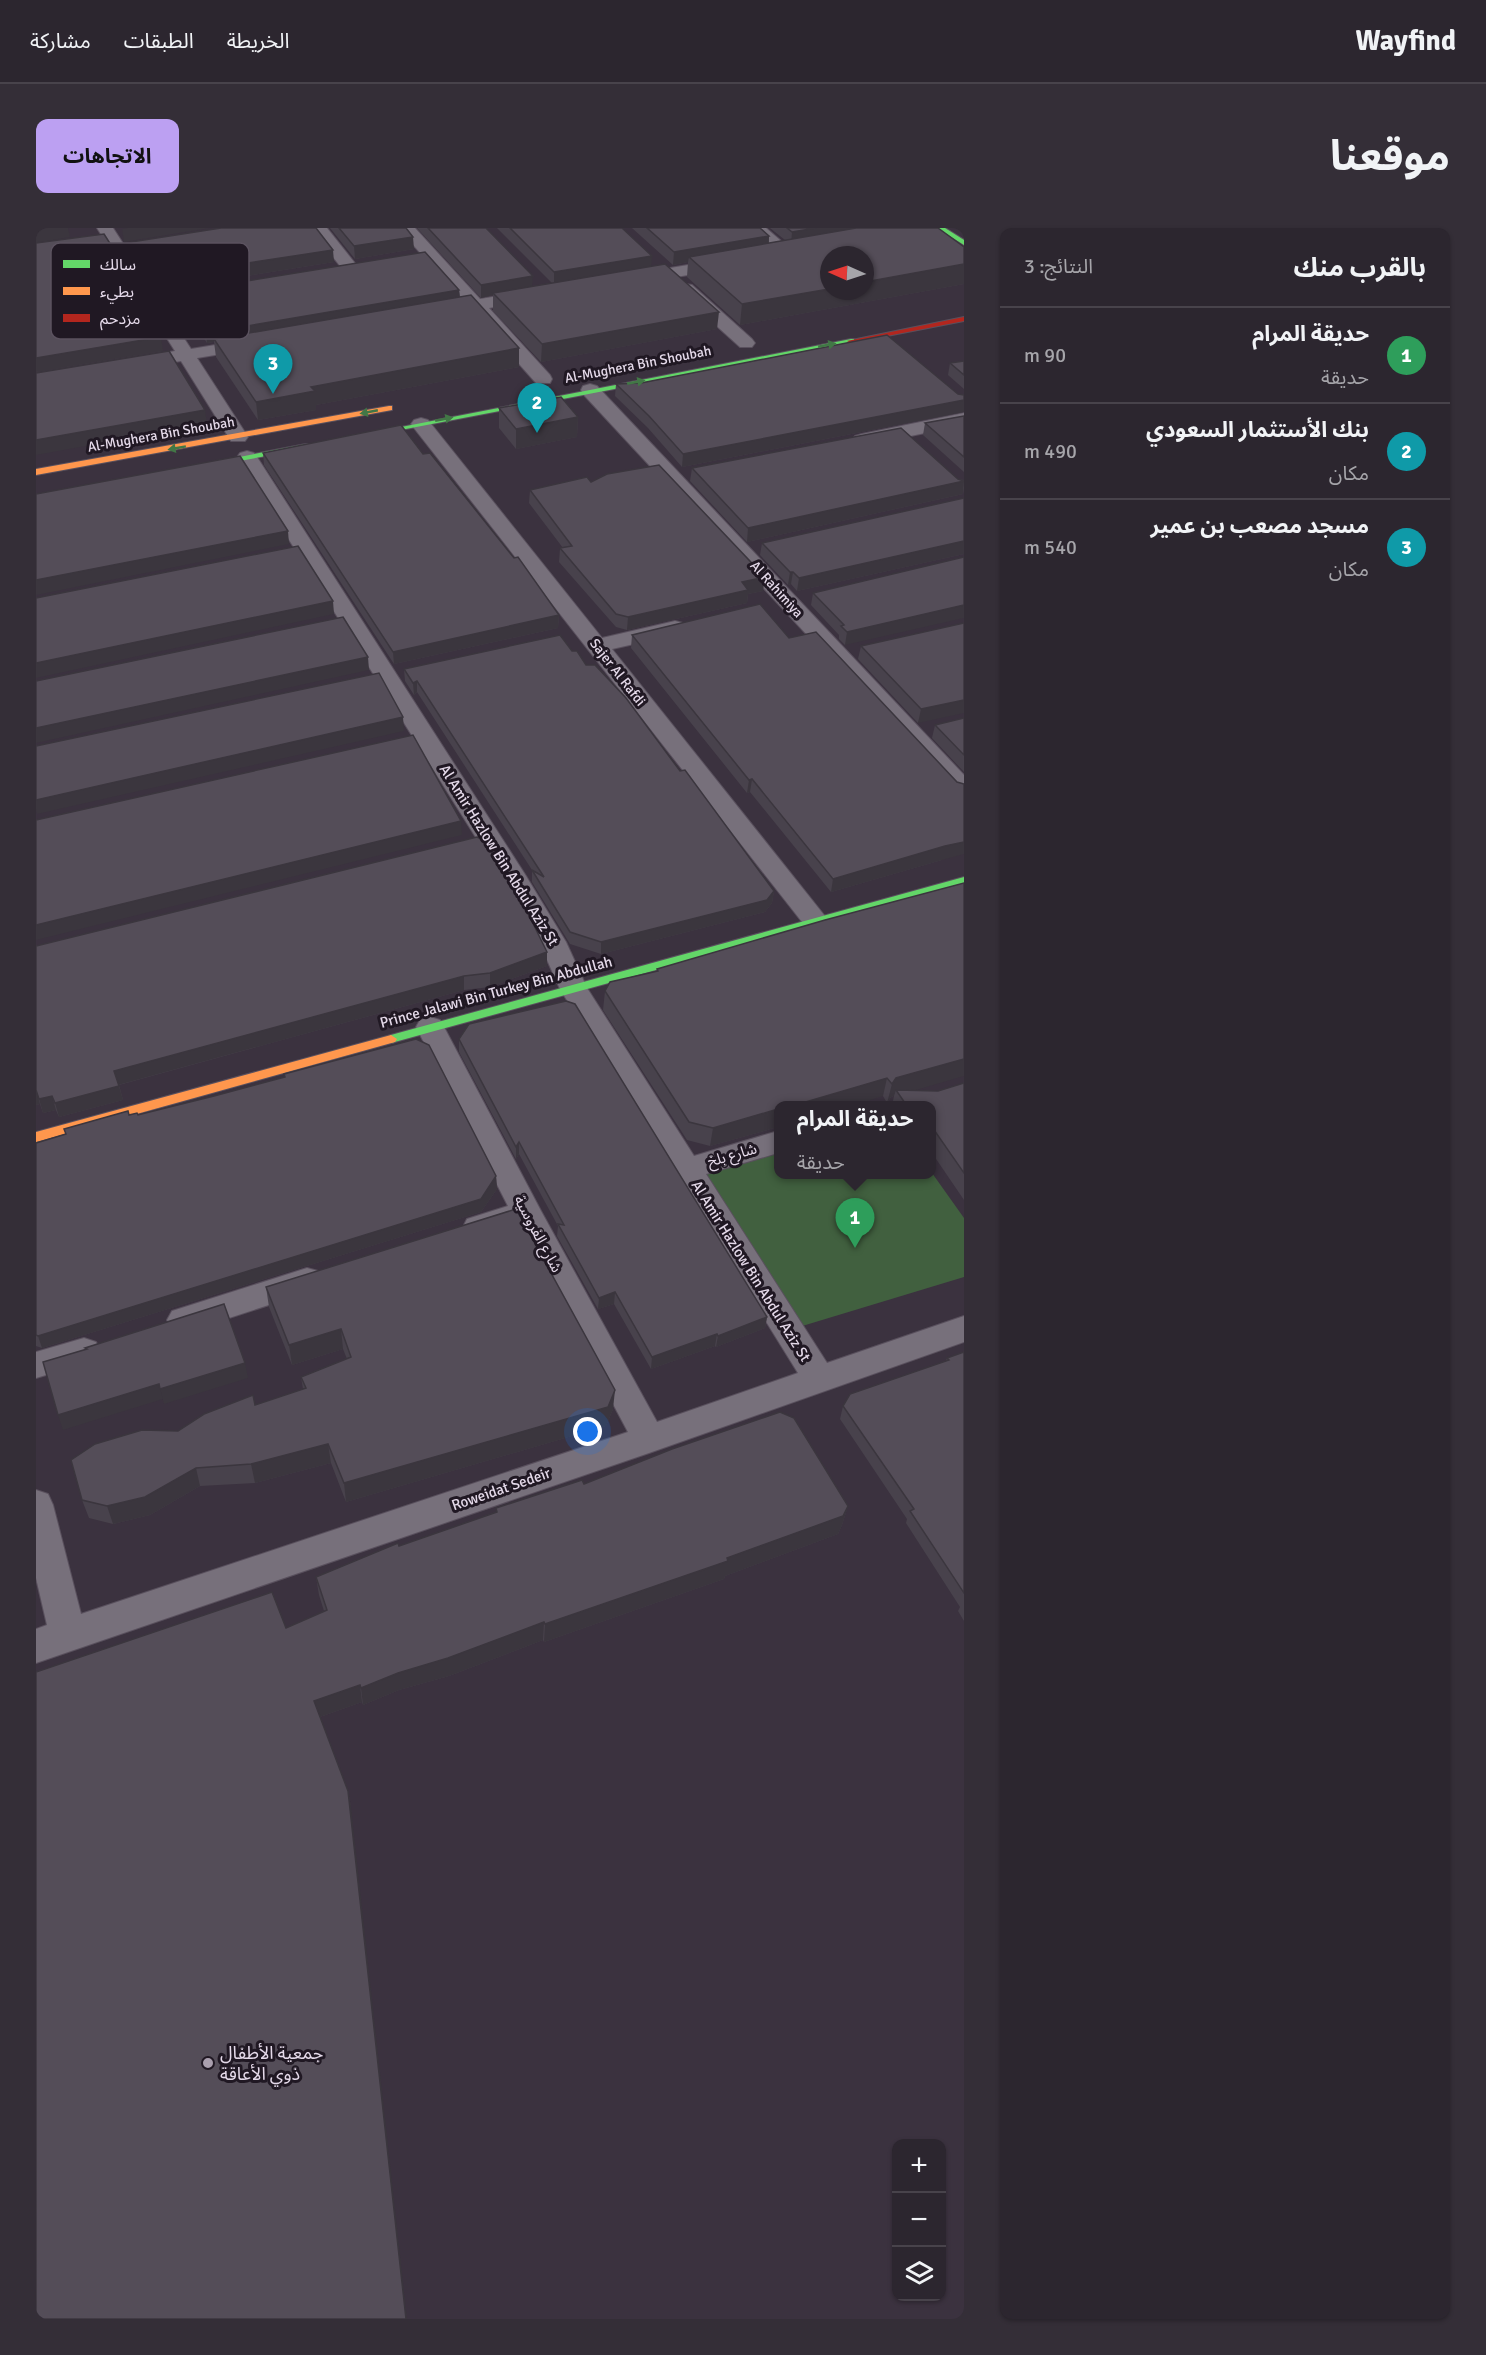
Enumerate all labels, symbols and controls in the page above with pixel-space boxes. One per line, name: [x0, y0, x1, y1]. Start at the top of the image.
text: Wayfind: [1355, 24, 1456, 58]
text: مشاركة: [30, 28, 91, 54]
text: الطبقات: [124, 28, 194, 54]
text: الخريطة: [227, 28, 290, 54]
button: الاتجاهات: [36, 119, 179, 193]
text: موقعنا: [1330, 131, 1450, 182]
legend: [51, 243, 249, 339]
north arrow: [820, 246, 874, 300]
text: بالقرب منك: [1294, 252, 1426, 284]
text: النتائج: 3: [1024, 254, 1093, 279]
text: سالك: [100, 255, 136, 275]
text: بطيء: [100, 282, 134, 304]
text: مزدحم: [100, 309, 140, 331]
text: حديقة المرام: [1252, 320, 1369, 347]
one-way arrow: [818, 340, 837, 349]
street label: Al-Mughera Bin Shoubah: [563, 342, 713, 387]
text: 90 m: [1024, 343, 1066, 368]
text: 1: [1401, 343, 1412, 368]
pin: 3: [254, 344, 292, 394]
text: حديقة: [1321, 365, 1369, 390]
one-way arrow: [626, 377, 645, 386]
pin: 2: [518, 384, 556, 433]
one-way arrow: [359, 408, 378, 417]
street label: Al-Mughera Bin Shoubah: [86, 413, 236, 456]
one-way arrow: [435, 414, 454, 423]
text: بنك الأستثمار السعودي: [1146, 416, 1369, 443]
text: 490 m: [1024, 439, 1077, 464]
text: 2: [1401, 439, 1412, 464]
one-way arrow: [168, 443, 187, 452]
text: مكان: [1329, 461, 1369, 486]
text: مسجد مصعب بن عمير: [1151, 512, 1369, 539]
text: 540 m: [1024, 535, 1077, 560]
text: 3: [1401, 535, 1412, 560]
street label: Al Rahimiya: [747, 557, 807, 621]
text: مكان: [1329, 557, 1369, 582]
street label: Sajer Al Rafdi: [586, 635, 649, 709]
street label: Al Amir Hazlow Bin Abdul Aziz St: [436, 761, 562, 949]
street label: Prince Jalawi Bin Turkey Bin Abdullah: [378, 952, 614, 1032]
popup: [774, 1101, 936, 1179]
text: حديقة المرام: [797, 1105, 913, 1132]
street label: شارع بلخ: [705, 1139, 760, 1174]
text: حديقة: [797, 1150, 845, 1175]
street label: Al Amir Hazlow Bin Abdul Aziz St: [688, 1177, 814, 1365]
street label: شارع الفروسية: [508, 1192, 566, 1277]
pin: 1: [836, 1198, 874, 1248]
your location: [573, 1417, 602, 1446]
street label: Roweidat Sedeir: [449, 1463, 553, 1514]
place label: جمعية الأطفال ذوي الأعاقة: [220, 2042, 323, 2087]
marker: جمعية الأطفال ذوي الأعاقة: [201, 2056, 215, 2070]
map controls: [892, 2139, 946, 2301]
button: +: [892, 2139, 946, 2193]
button: −: [892, 2193, 946, 2247]
button: layers: [892, 2247, 946, 2301]

